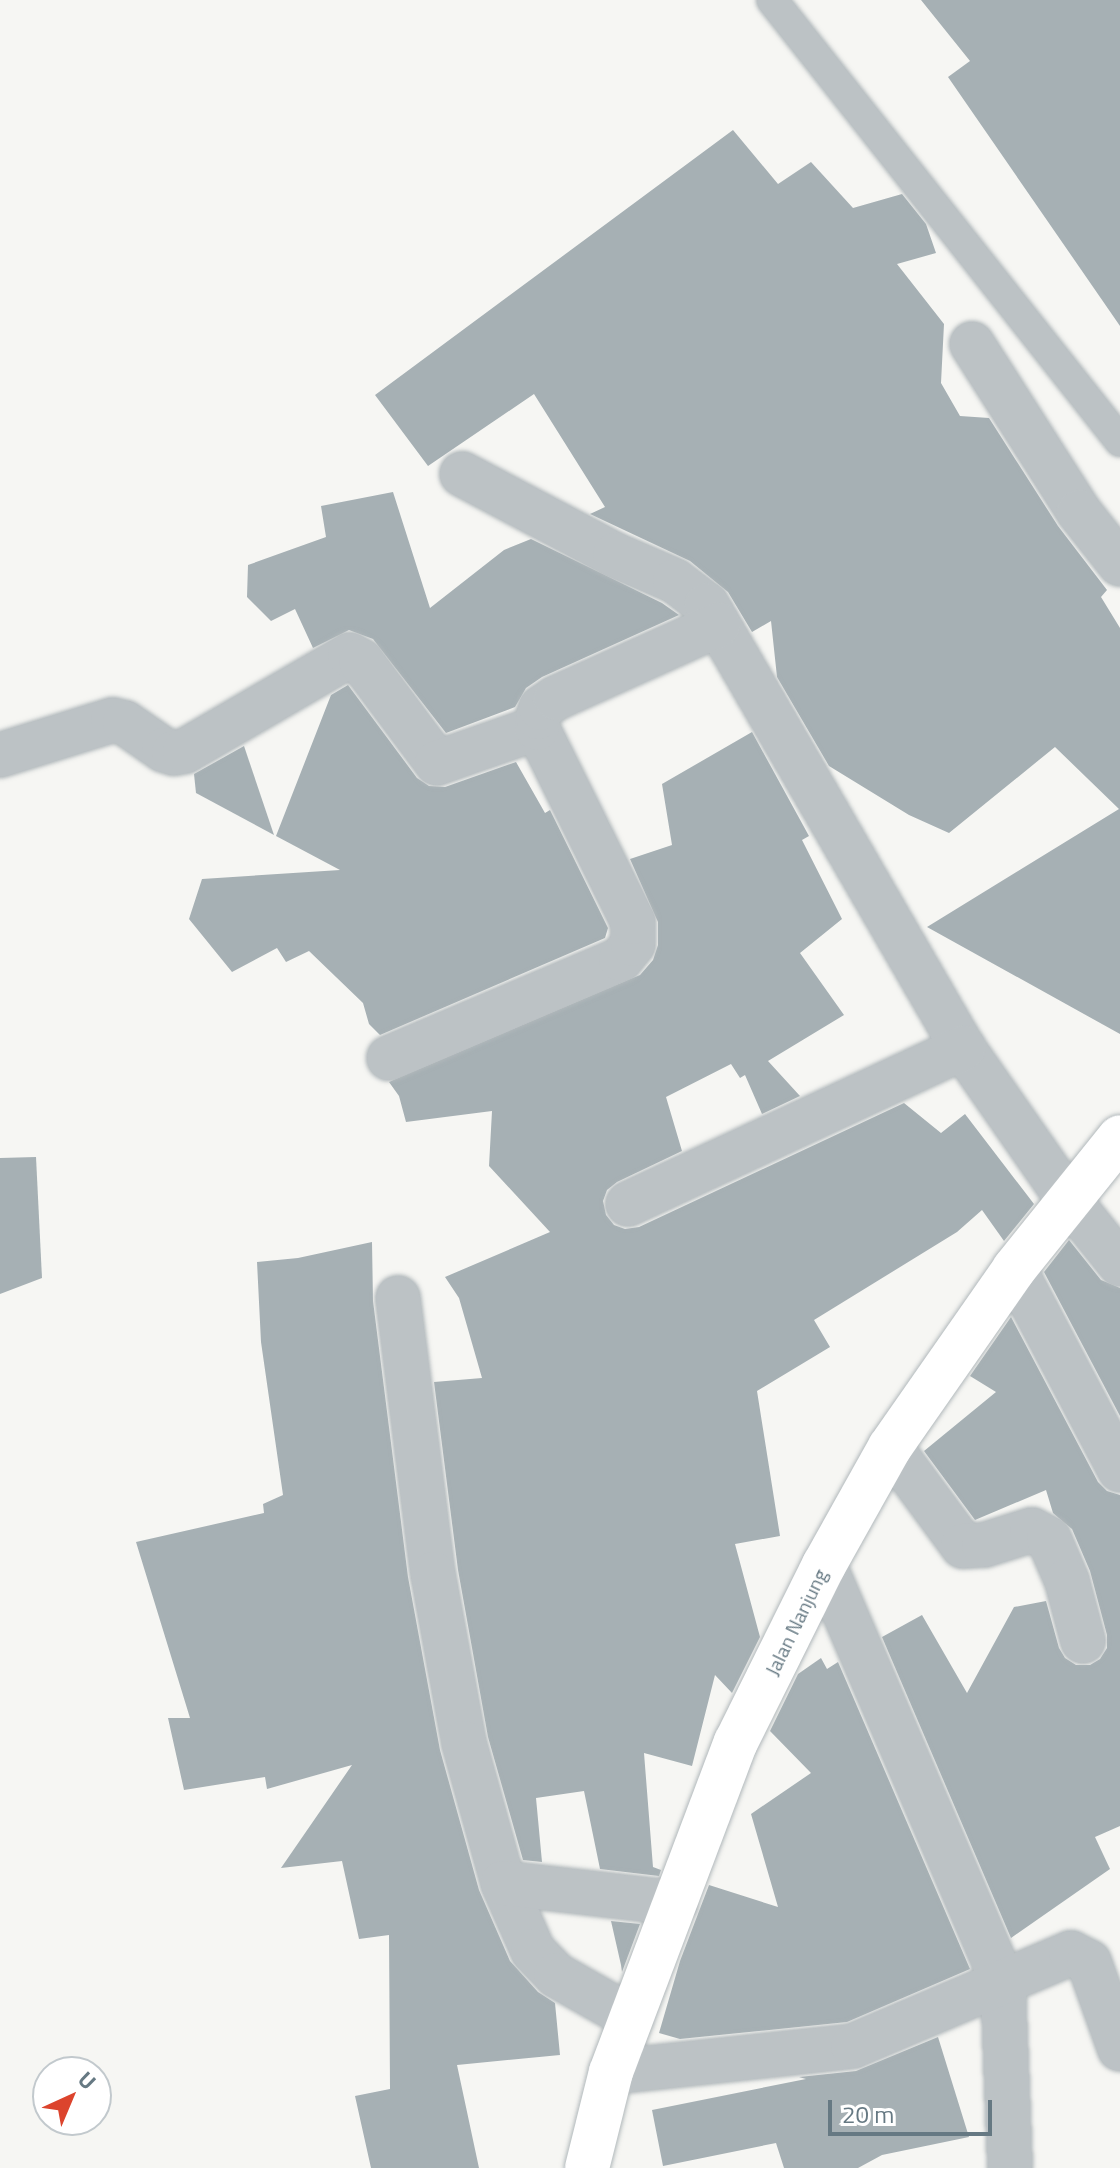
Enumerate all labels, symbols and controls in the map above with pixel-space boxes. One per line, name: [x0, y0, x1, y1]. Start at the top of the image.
street label: Jalan Nanjung: [760, 1565, 832, 1679]
north arrow: [32, 2056, 112, 2136]
text: U: [70, 2063, 104, 2097]
scale bar: [832, 2084, 996, 2134]
text: 20 m: [842, 2096, 894, 2132]

